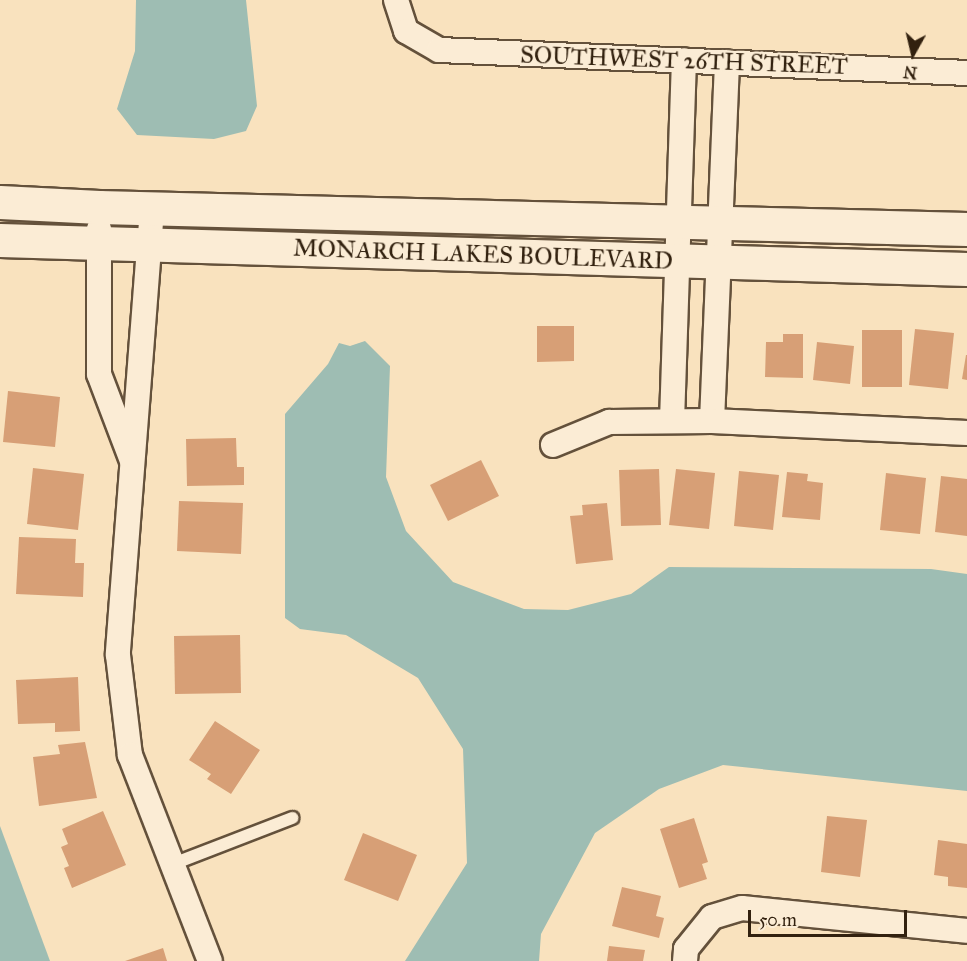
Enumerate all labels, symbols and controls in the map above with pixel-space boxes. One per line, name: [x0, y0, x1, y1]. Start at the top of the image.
north arrow: [883, 24, 943, 84]
street label: SOUTHWEST 26TH STREET: [520, 41, 848, 81]
text: N: [902, 62, 918, 83]
street label: MONARCH LAKES BOULEVARD: [293, 234, 673, 276]
scale bar: [751, 898, 910, 936]
text: 50 m: [759, 909, 797, 931]

